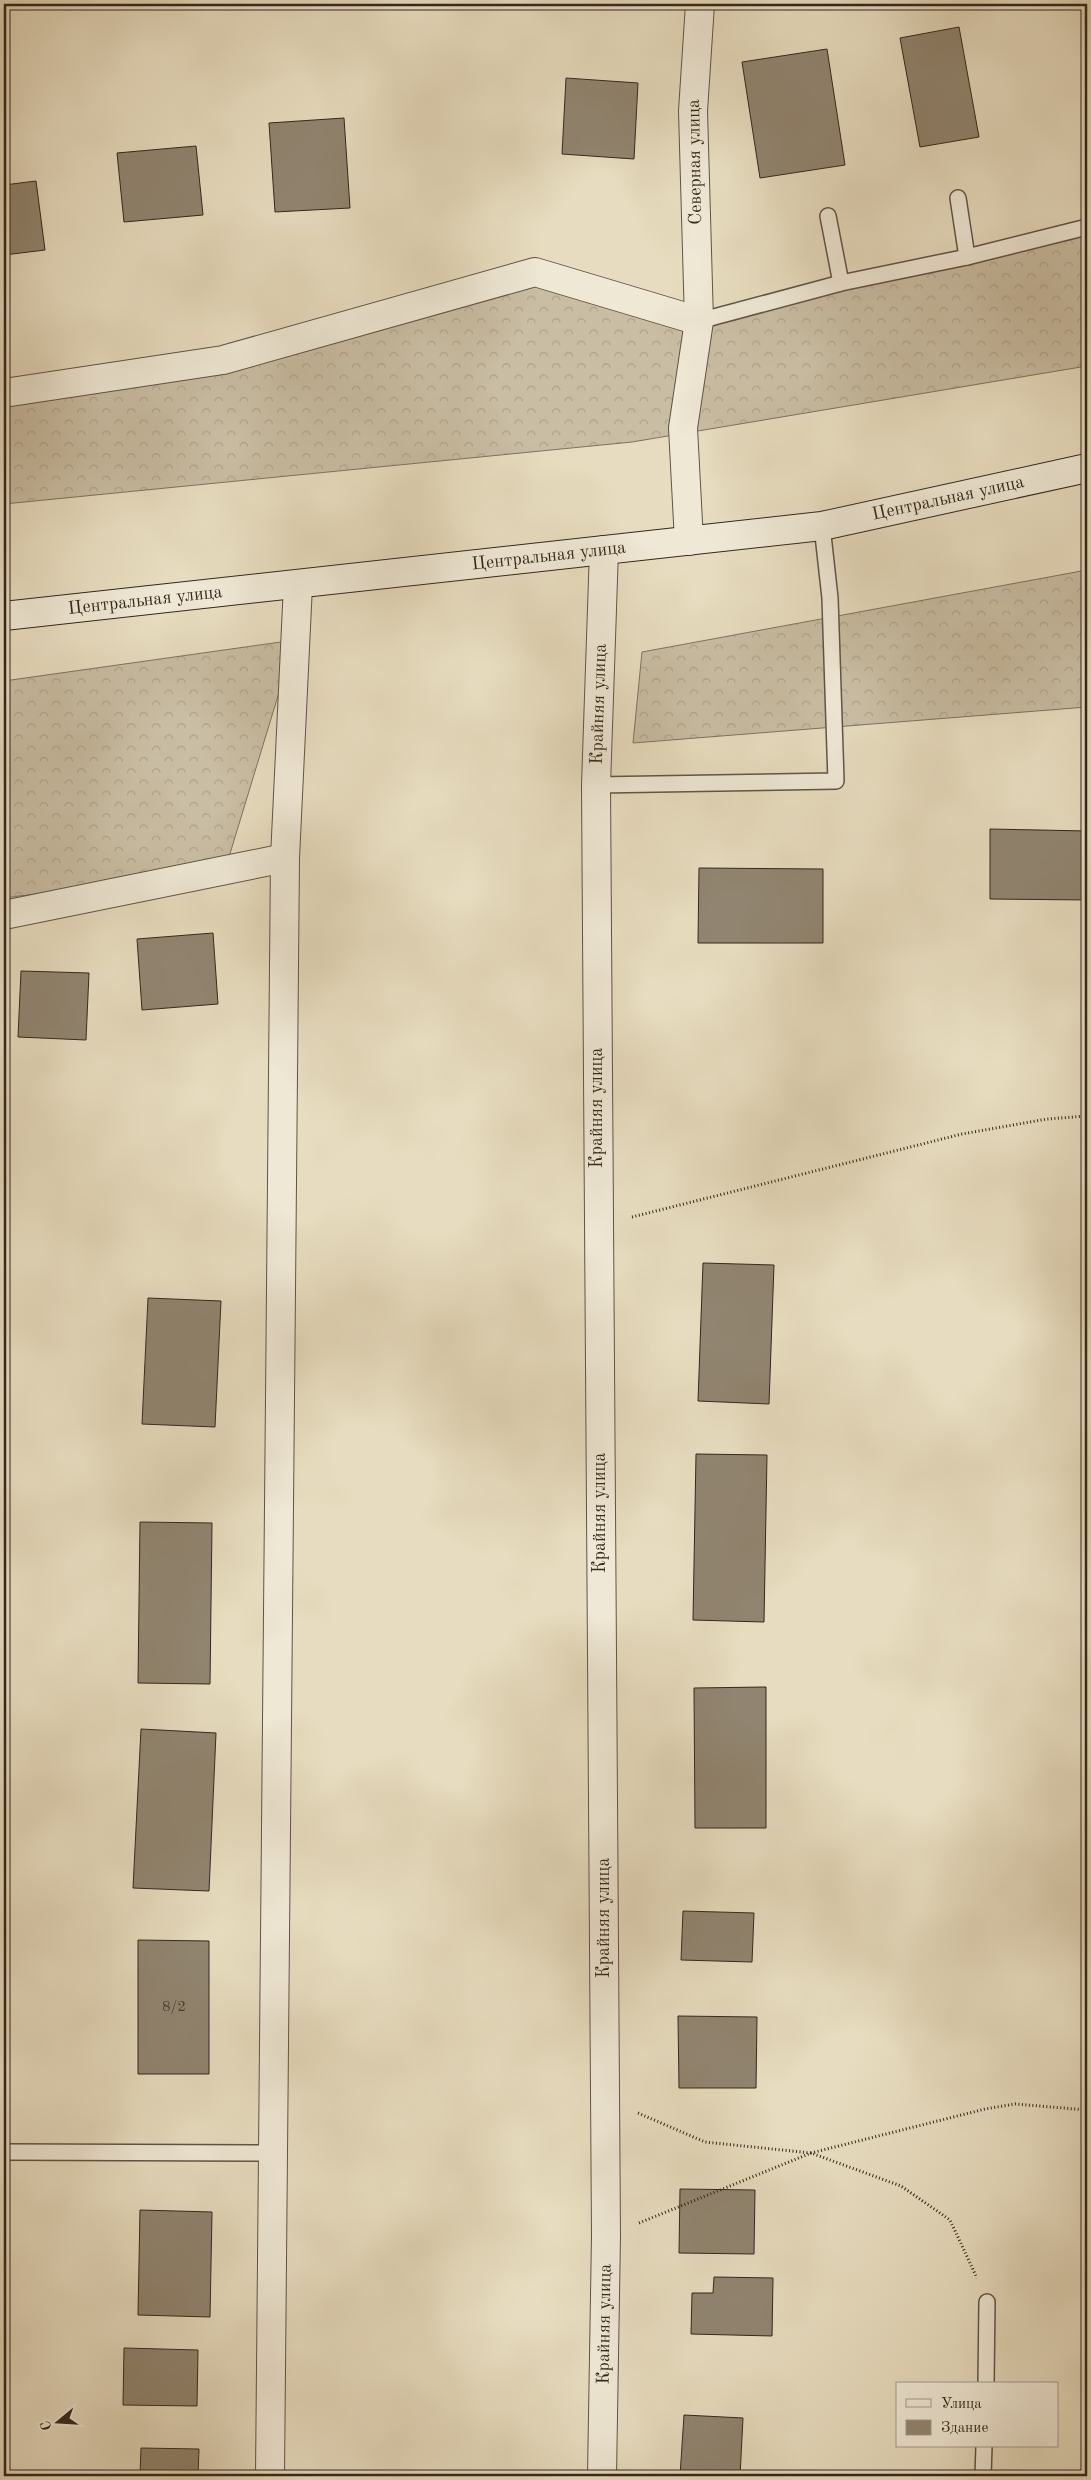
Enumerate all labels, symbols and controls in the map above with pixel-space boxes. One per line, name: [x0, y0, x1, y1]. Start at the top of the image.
street label: Северная улица: [685, 99, 705, 225]
street label: Центральная улица: [870, 473, 1026, 524]
street label: Центральная улица: [471, 539, 627, 573]
street label: Центральная улица: [67, 583, 223, 618]
street label: Крайняя улица: [588, 643, 610, 765]
street label: Крайняя улица: [588, 1048, 606, 1168]
street label: Крайняя улица: [591, 1453, 609, 1573]
street label: Крайняя улица: [595, 1858, 613, 1978]
house number: 8/2: [162, 2000, 186, 2015]
street label: Крайняя улица: [595, 2263, 615, 2385]
legend: [896, 2382, 1058, 2448]
text: Улица: [941, 2397, 982, 2412]
north arrow: [32, 2398, 82, 2448]
text: С: [39, 2419, 55, 2432]
text: Здание: [941, 2421, 988, 2436]

